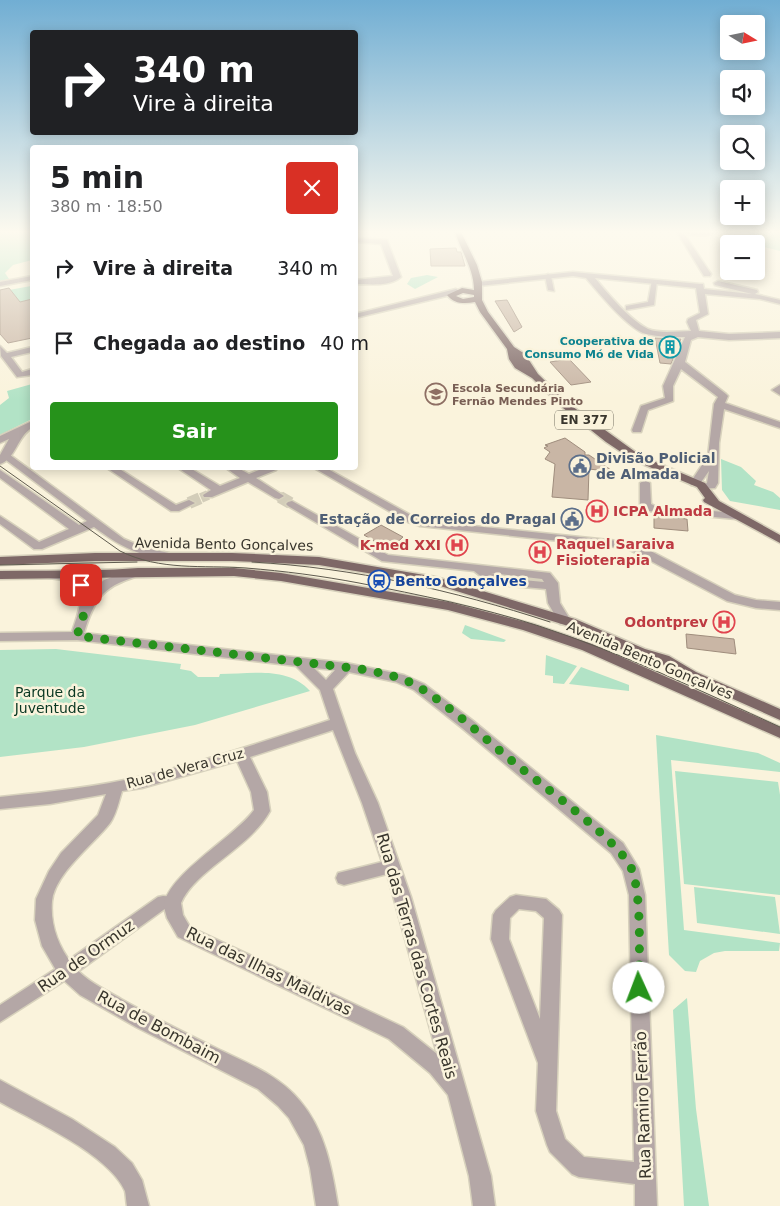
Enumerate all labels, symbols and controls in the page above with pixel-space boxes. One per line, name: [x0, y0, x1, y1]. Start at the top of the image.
north arrow: [720, 15, 765, 60]
map controls: [720, 15, 765, 280]
icon: right: [50, 50, 115, 115]
text: 340 m: [133, 50, 255, 90]
button: sound: [720, 70, 765, 115]
text: Vire à direita: [133, 91, 274, 116]
button: search: [720, 125, 765, 170]
text: 5 min: [50, 160, 144, 195]
button: close: [286, 162, 338, 214]
button: +: [720, 180, 765, 225]
text: 380 m · 18:50: [50, 197, 163, 216]
button: −: [720, 235, 765, 280]
icon: right: [50, 254, 78, 282]
text: Vire à direita: [93, 257, 233, 279]
text: 340 m: [277, 257, 338, 279]
icon: arrive: [50, 329, 78, 357]
text: Chegada ao destino: [93, 332, 305, 354]
text: 40 m: [320, 332, 369, 354]
place label: Cooperativa de Consumo Mó de Vida: [524, 335, 654, 361]
building icon: Cooperativa de Consumo Mó de Vida: [658, 335, 682, 359]
school or university icon: Escola Secundária Fernão Mendes Pinto: [424, 382, 448, 406]
place label: Escola Secundária Fernão Mendes Pinto: [452, 382, 583, 408]
button: Sair: [50, 402, 338, 460]
road number: EN 377: [555, 410, 613, 430]
place label: Divisão Policial de Almada: [596, 450, 715, 482]
public building icon: Divisão Policial de Almada: [568, 454, 592, 478]
hospital icon: ICPA Almada: [585, 499, 609, 523]
place label: ICPA Almada: [613, 503, 712, 519]
public building icon: Estação de Correios do Pragal: [560, 507, 584, 531]
place label: Estação de Correios do Pragal: [319, 511, 556, 527]
hospital icon: K-med XXI: [445, 533, 469, 557]
street label: Avenida Bento Gonçalves: [135, 534, 313, 554]
place label: Raquel Saraiva Fisioterapia: [556, 536, 675, 568]
place label: K-med XXI: [360, 537, 441, 553]
hospital icon: Raquel Saraiva Fisioterapia: [528, 540, 552, 564]
pin: [60, 564, 102, 606]
station icon: Bento Gonçalves: [367, 569, 391, 593]
icon: arrive: [67, 571, 95, 599]
place label: Bento Gonçalves: [395, 573, 527, 589]
hospital icon: Odontprev: [712, 610, 736, 634]
place label: Odontprev: [624, 614, 708, 630]
street label: Avenida Bento Gonçalves: [565, 618, 735, 702]
park label: Parque da Juventude: [14, 684, 85, 716]
street label: Rua de Vera Cruz: [125, 745, 245, 791]
street label: Rua das Terras das Cortes Reais: [373, 831, 461, 1081]
street label: Rua de Ormuz: [34, 916, 138, 996]
street label: Rua das Ilhas Maldivas: [183, 923, 355, 1019]
position arrow: [612, 961, 664, 1013]
street label: Rua de Bombaim: [94, 986, 224, 1068]
street label: Rua Ramiro Ferrão: [631, 1031, 655, 1179]

